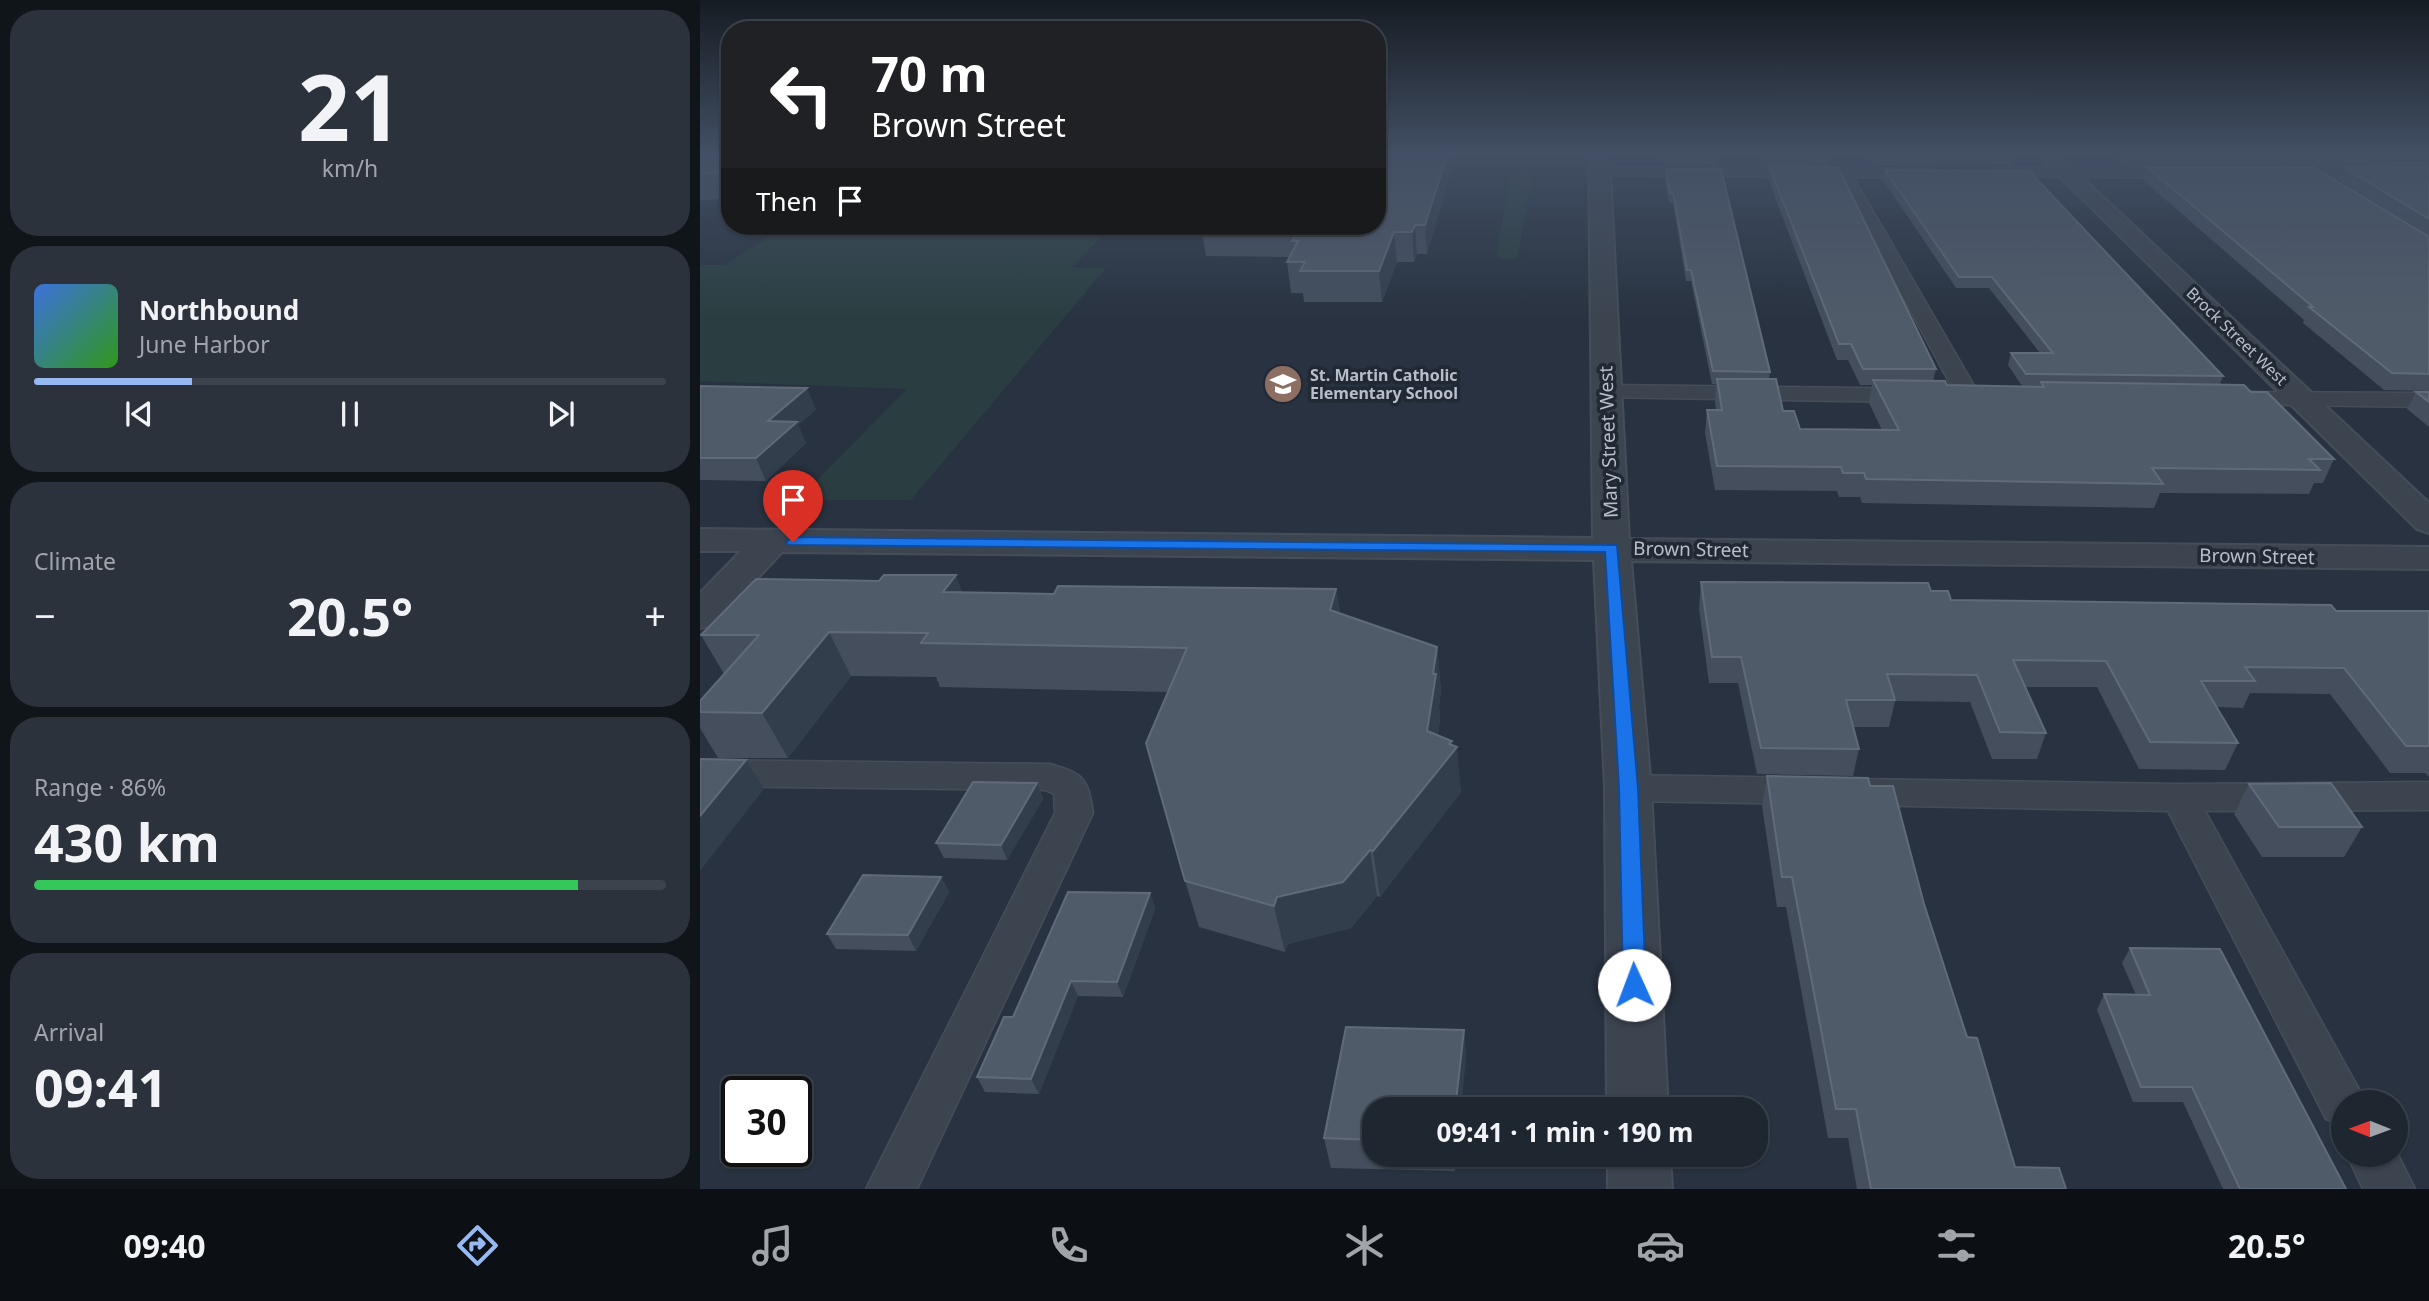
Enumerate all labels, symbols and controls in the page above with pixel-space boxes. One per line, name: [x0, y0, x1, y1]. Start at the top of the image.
text: 70 m: [871, 40, 988, 106]
text: 21: [298, 44, 402, 168]
icon: left: [756, 49, 847, 140]
text: Brown Street: [871, 103, 1066, 146]
text: km/h: [322, 152, 378, 184]
icon: arrive: [831, 182, 869, 220]
text: Then: [756, 183, 817, 219]
street label: Brock Street West: [2182, 282, 2292, 390]
text: Northbound: [139, 292, 299, 328]
text: June Harbor: [139, 328, 270, 360]
school or university icon: St. Martin Catholic Elementary School: [1262, 363, 1304, 405]
place label: St. Martin Catholic Elementary School: [1310, 364, 1458, 404]
street label: Mary Street West: [1592, 365, 1624, 519]
icon: previous: [120, 395, 158, 433]
icon: pause: [331, 395, 369, 433]
icon: next: [542, 395, 580, 433]
pin: [763, 470, 823, 542]
icon: arrive: [774, 481, 812, 519]
street label: Brown Street: [1633, 535, 1749, 563]
street label: Brown Street: [2199, 542, 2315, 570]
text: Climate: [34, 545, 116, 577]
text: 20.5°: [287, 580, 413, 651]
text: −: [34, 589, 56, 641]
text: +: [644, 589, 666, 641]
text: Range · 86%: [34, 771, 166, 803]
text: 430 km: [34, 806, 220, 877]
position arrow: [1597, 948, 1671, 1022]
text: Arrival: [34, 1016, 104, 1048]
text: 09:41: [34, 1051, 168, 1122]
speed limit sign: 30: [721, 1076, 812, 1167]
north arrow: [2331, 1090, 2408, 1167]
map controls: [2331, 1090, 2408, 1167]
text: 09:41 · 1 min · 190 m: [1437, 1114, 1693, 1150]
icon: directions: [453, 1221, 502, 1270]
icon: music: [748, 1221, 797, 1270]
icon: phone: [1044, 1221, 1093, 1270]
icon: climate: [1340, 1221, 1389, 1270]
icon: car: [1636, 1221, 1685, 1270]
icon: filters: [1932, 1221, 1981, 1270]
text: 09:40: [123, 1224, 206, 1267]
text: 20.5°: [2228, 1224, 2306, 1267]

